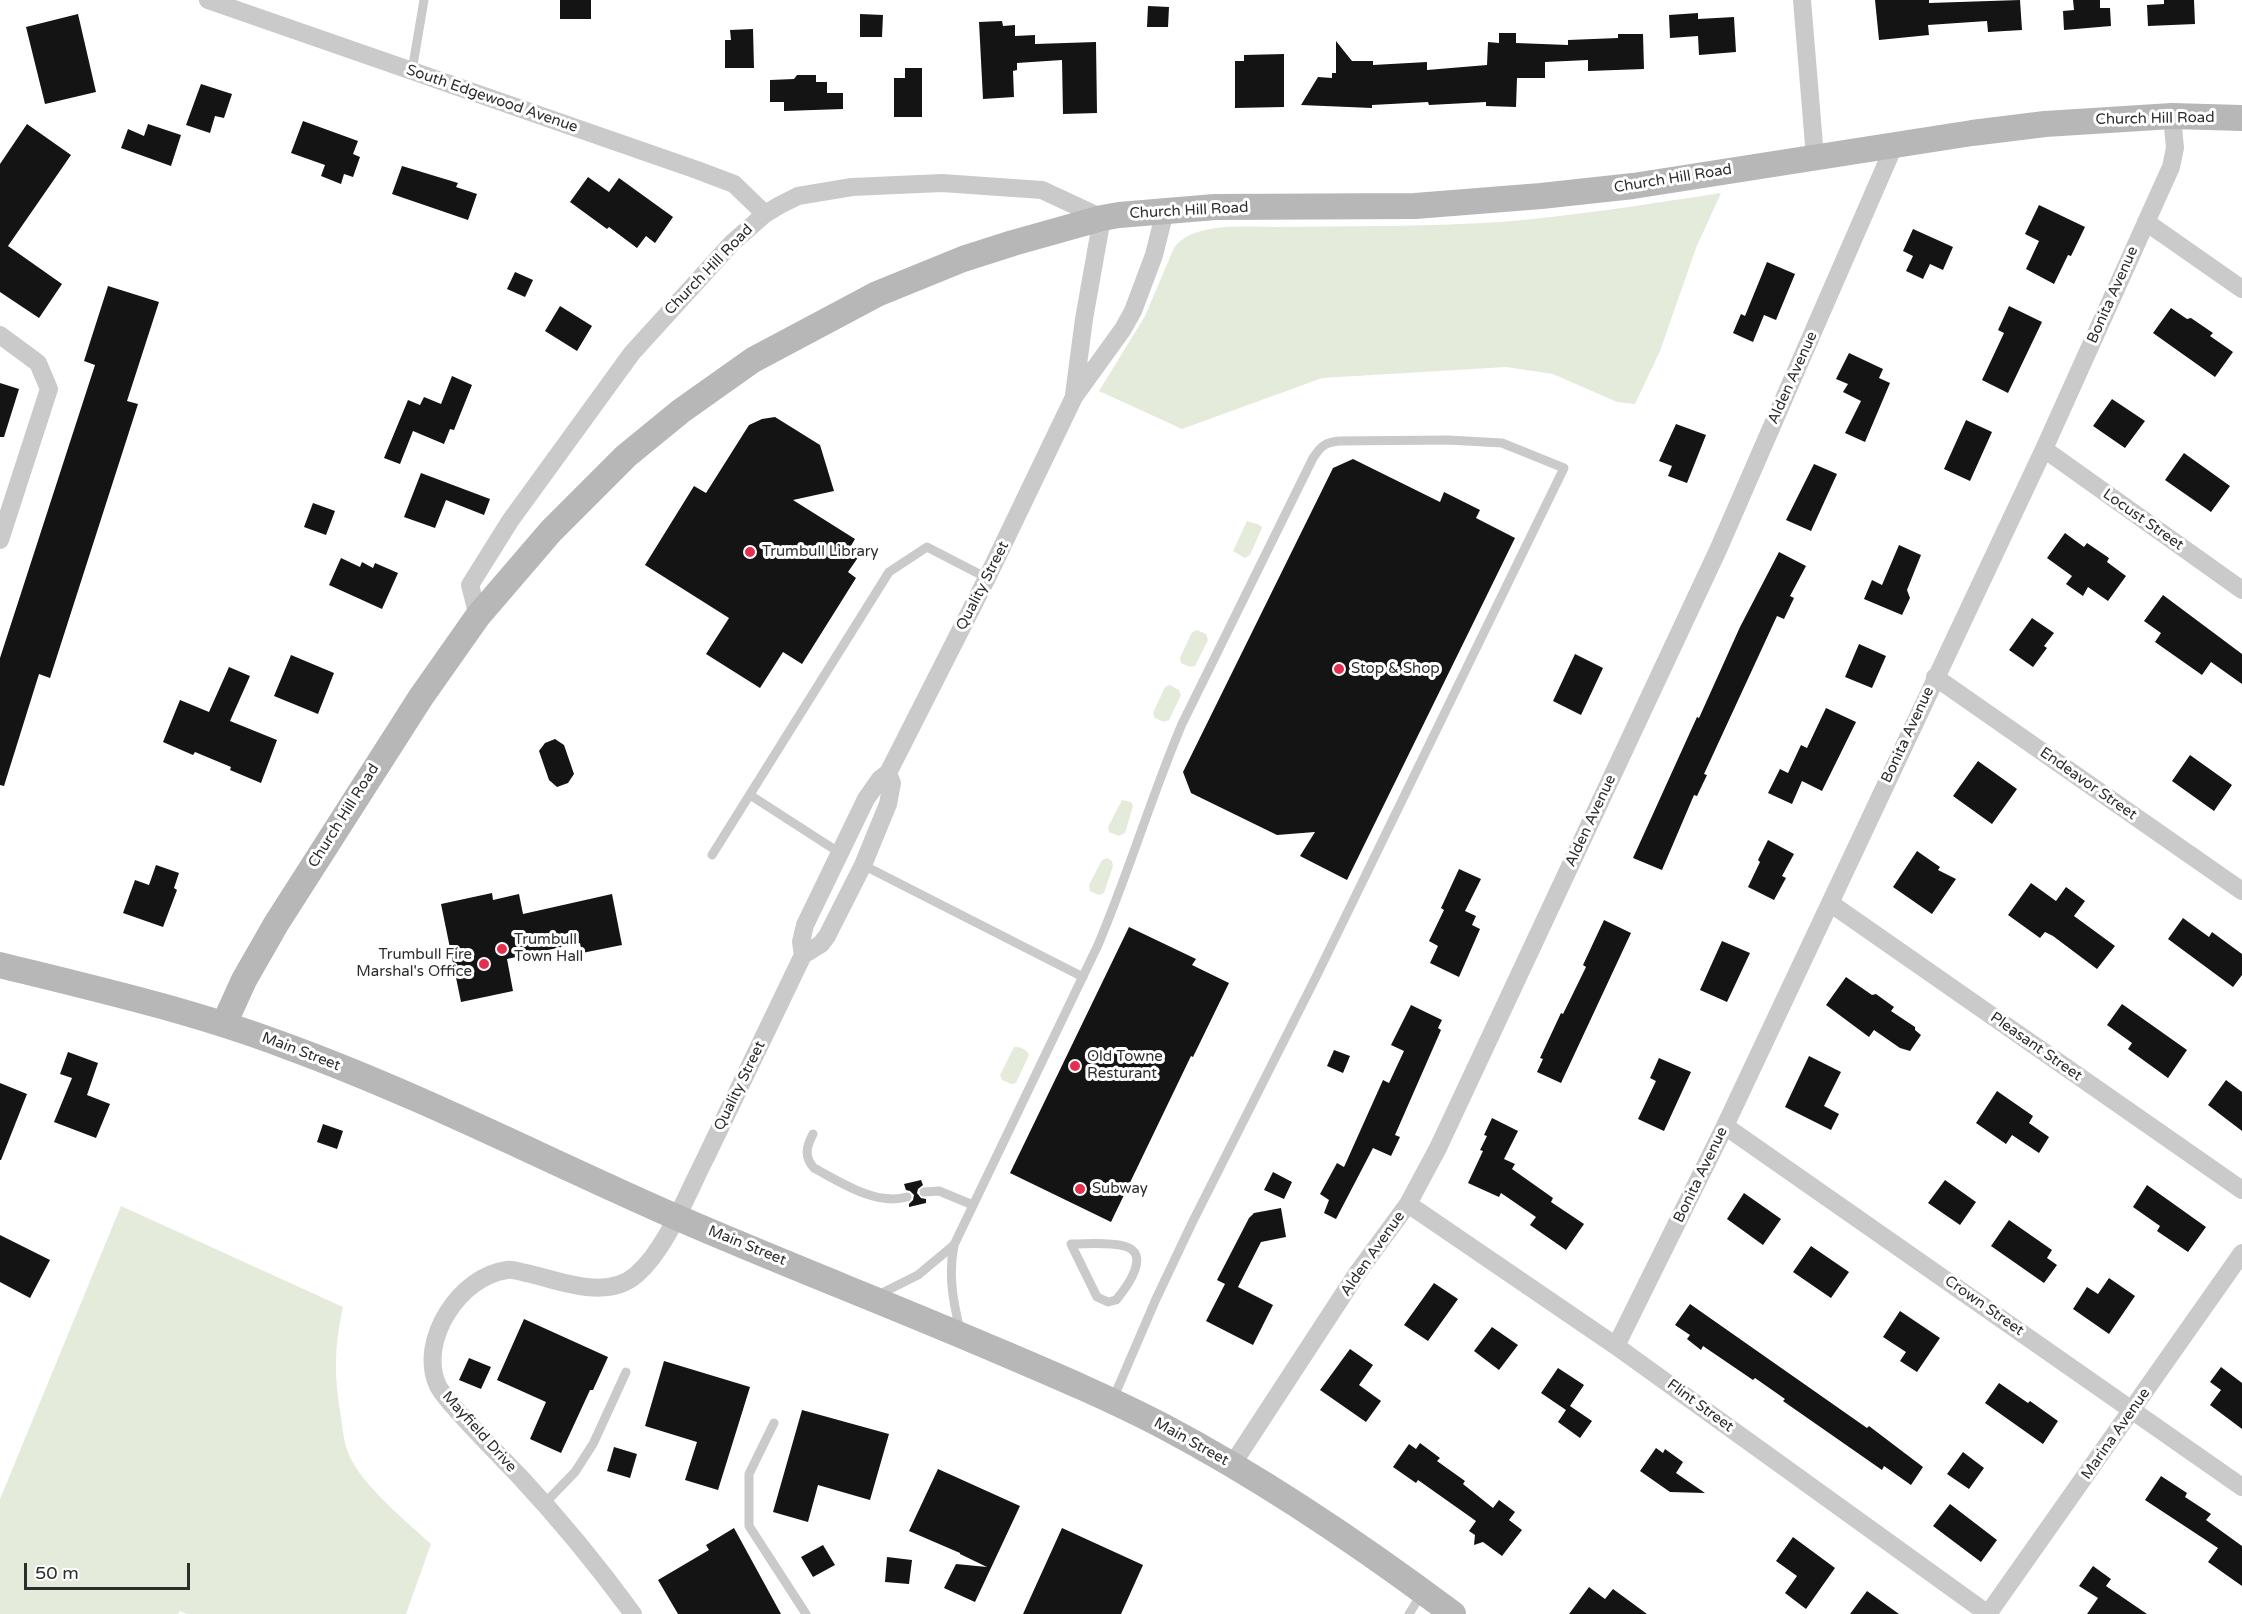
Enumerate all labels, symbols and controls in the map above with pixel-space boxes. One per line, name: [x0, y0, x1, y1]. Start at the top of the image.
street label: South Edgewood Avenue: [404, 61, 580, 137]
street label: Church Hill Road: [2095, 109, 2215, 129]
street label: Church Hill Road: [1613, 161, 1733, 197]
street label: Church Hill Road: [1129, 199, 1249, 223]
street label: Church Hill Road: [661, 221, 757, 319]
street label: Bonita Avenue: [2084, 244, 2142, 346]
street label: Alden Avenue: [1765, 329, 1821, 427]
street label: Locust Street: [2099, 486, 2187, 554]
street label: Quality Street: [953, 538, 1013, 634]
place label: Trumbull Library: [762, 543, 879, 561]
marker: Trumbull Library: [743, 545, 757, 559]
place label: Stop & Shop: [1351, 660, 1440, 678]
marker: Stop & Shop: [1332, 662, 1346, 676]
street label: Bonita Avenue: [1878, 684, 1938, 786]
street label: Endeavor Street: [2036, 744, 2140, 824]
street label: Church Hill Road: [305, 761, 383, 871]
street label: Alden Avenue: [1562, 772, 1620, 870]
place label: Trumbull Town Hall: [514, 931, 583, 966]
marker: Trumbull Town Hall: [495, 942, 509, 956]
place label: Trumbull Fire Marshal's Office: [356, 946, 472, 981]
marker: Trumbull Fire Marshal's Office: [477, 957, 491, 971]
street label: Pleasant Street: [1987, 1009, 2085, 1085]
street label: Main Street: [259, 1029, 343, 1075]
street label: Quality Street: [711, 1038, 769, 1134]
place label: Old Towne Resturant: [1087, 1048, 1163, 1083]
marker: Old Towne Resturant: [1068, 1059, 1082, 1073]
street label: Bonita Avenue: [1670, 1124, 1732, 1226]
place label: Subway: [1092, 1180, 1148, 1198]
marker: Subway: [1073, 1182, 1087, 1196]
street label: Alden Avenue: [1337, 1208, 1409, 1300]
street label: Main Street: [705, 1222, 789, 1270]
street label: Crown Street: [1941, 1272, 2027, 1340]
street label: Flint Street: [1663, 1376, 1737, 1436]
street label: Marina Avenue: [2078, 1385, 2154, 1483]
street label: Mayfield Drive: [438, 1388, 520, 1476]
street label: Main Street: [1151, 1414, 1231, 1470]
scale bar: [27, 1551, 194, 1589]
text: 50 m: [35, 1562, 79, 1584]

